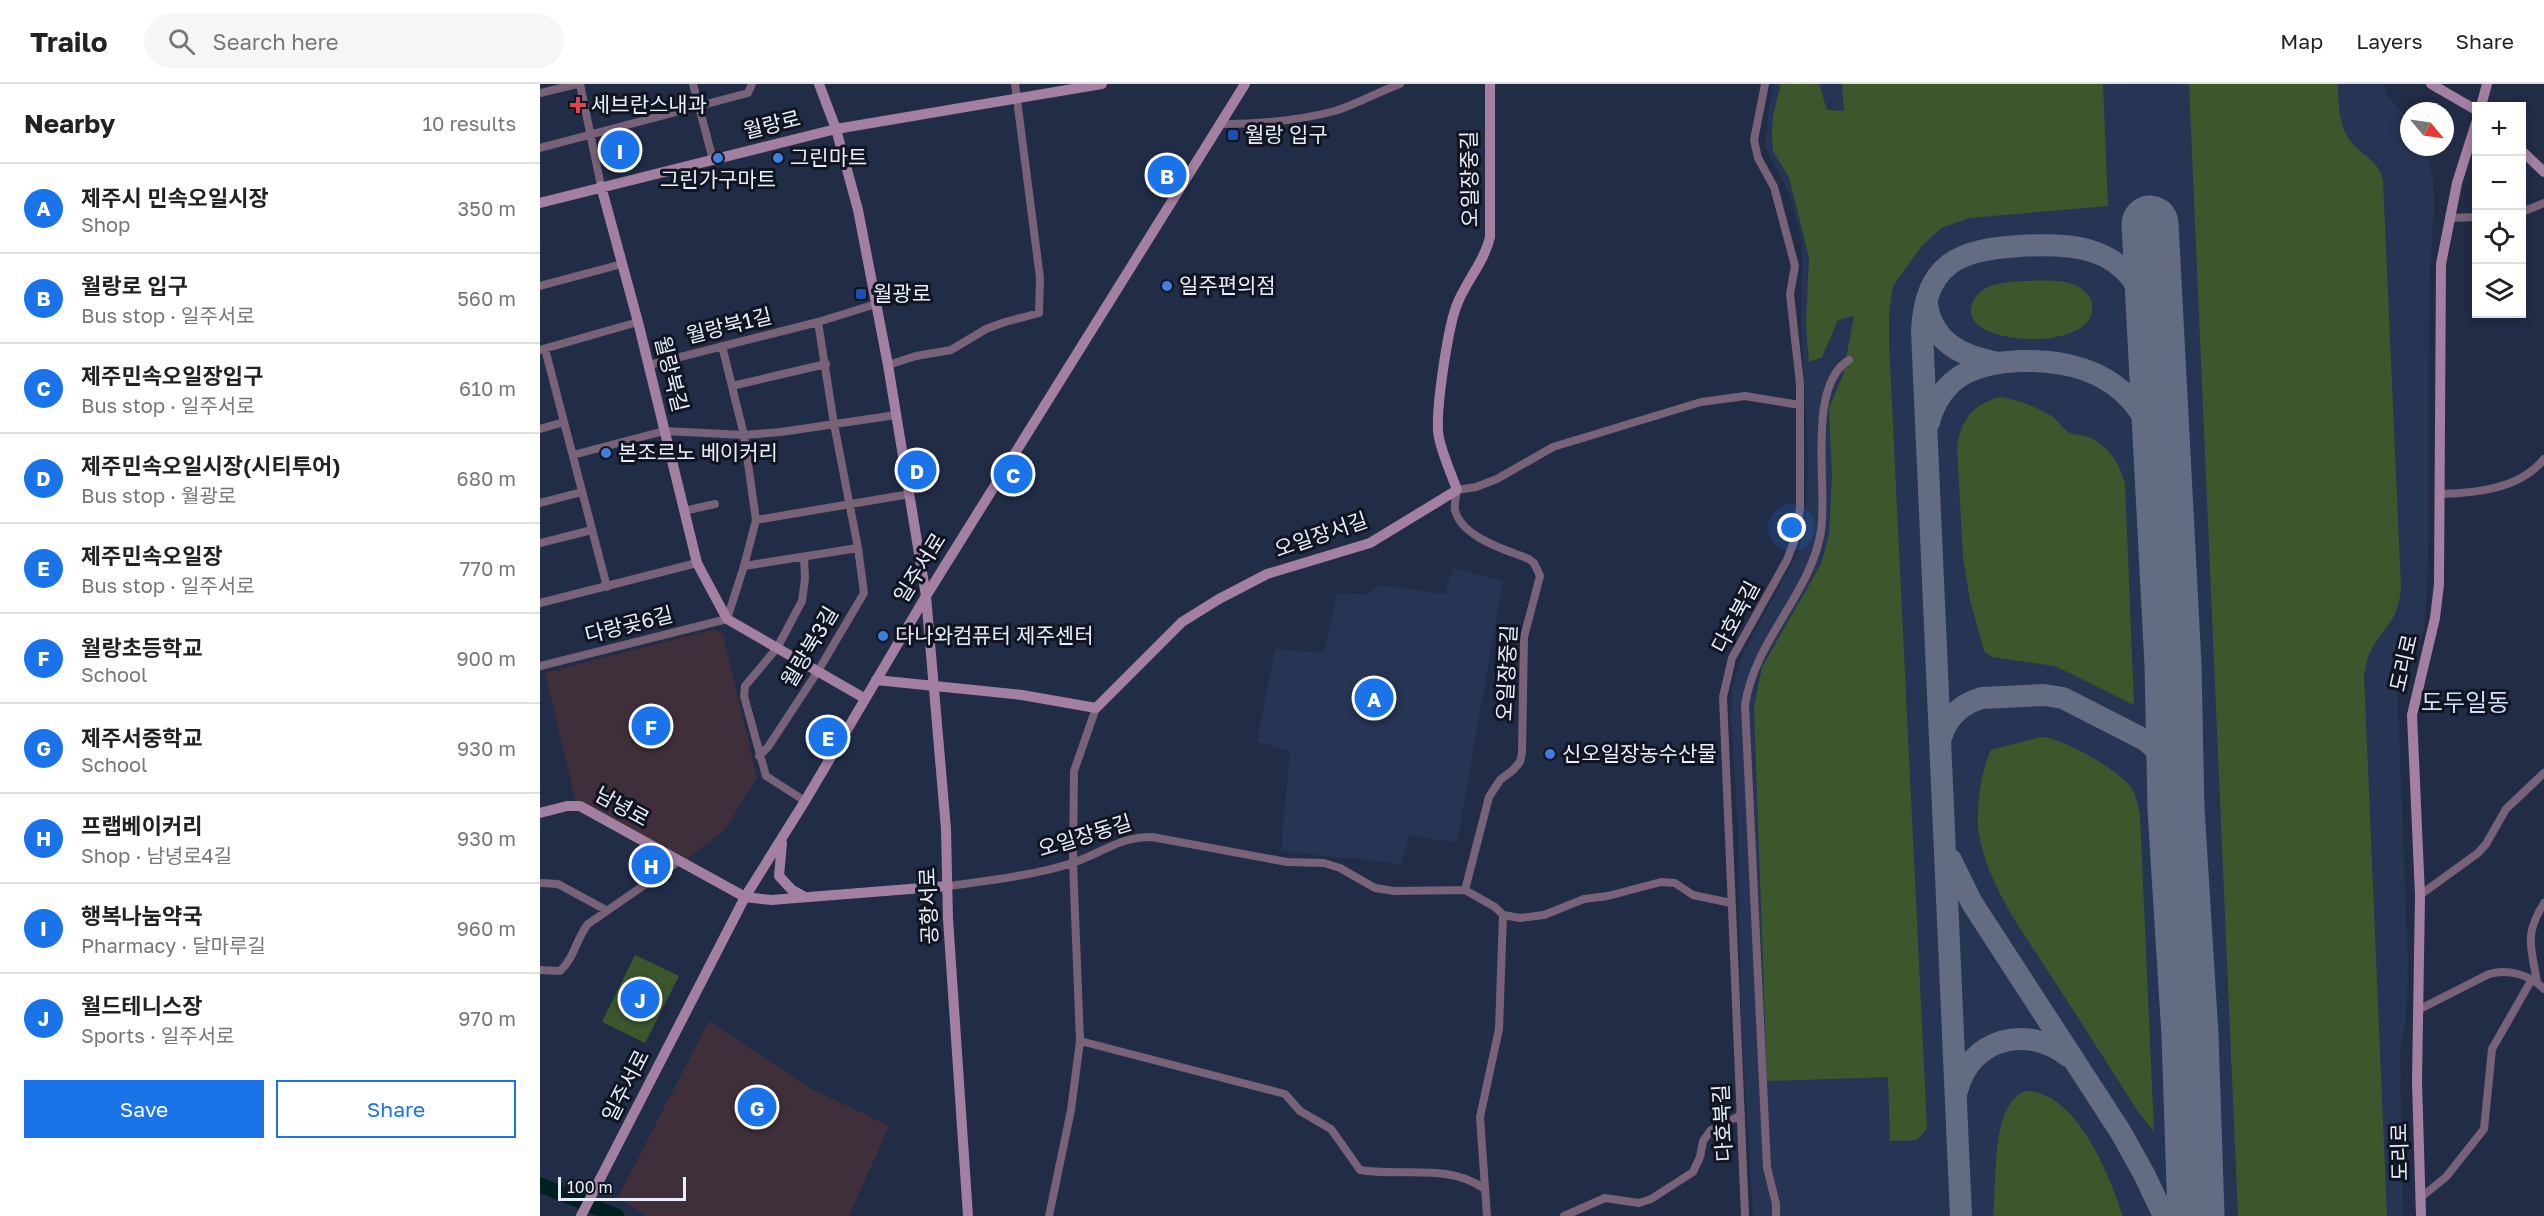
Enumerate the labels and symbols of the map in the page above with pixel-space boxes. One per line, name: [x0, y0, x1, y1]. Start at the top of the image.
place label: 세브란스내과: [591, 91, 707, 117]
marker: 세브란스내과: [569, 96, 587, 114]
north arrow: [2400, 102, 2454, 156]
street label: 월랑로: [740, 104, 803, 144]
place label: 월랑 입구: [1245, 121, 1328, 147]
pin: I: [600, 128, 640, 172]
marker: 월랑 입구: [1226, 128, 1240, 142]
street label: 오일장중길: [1455, 130, 1483, 228]
place label: 그린마트: [790, 144, 867, 170]
marker: 그린가구마트: [711, 151, 725, 165]
marker: 그린마트: [771, 151, 785, 165]
pin: B: [1148, 152, 1186, 197]
place label: 그린가구마트: [660, 166, 776, 192]
place label: 일주편의점: [1179, 272, 1276, 298]
marker: 일주편의점: [1160, 279, 1174, 293]
place label: 월광로: [873, 280, 931, 306]
marker: 월광로: [854, 287, 868, 301]
street label: 월랑북1길: [683, 302, 774, 348]
street label: 월랑북길: [650, 333, 694, 414]
place label: 본조르노 베이커리: [618, 439, 778, 465]
marker: 본조르노 베이커리: [599, 446, 613, 460]
pin: D: [898, 448, 937, 492]
pin: C: [994, 452, 1032, 496]
street label: 오일장서길: [1271, 506, 1371, 562]
your location: [1777, 513, 1806, 542]
street label: 일주서로: [888, 528, 951, 607]
street label: 다호북길: [1705, 576, 1765, 657]
street label: 다랑곶6길: [582, 601, 676, 648]
street label: 월랑북3길: [775, 601, 843, 692]
place label: 다나와컴퓨터 제주센터: [895, 622, 1093, 648]
street label: 오일장중길: [1490, 624, 1522, 722]
marker: 다나와컴퓨터 제주센터: [876, 629, 890, 643]
street label: 도리로: [2384, 632, 2422, 694]
pin: A: [1354, 676, 1394, 720]
district label: 도두일동: [2421, 687, 2509, 716]
pin: F: [632, 704, 670, 748]
pin: E: [808, 714, 848, 760]
place label: 신오일장농수산물: [1562, 740, 1717, 766]
marker: 신오일장농수산물: [1543, 747, 1557, 761]
street label: 남녕로: [591, 781, 654, 832]
street label: 오일장동길: [1035, 808, 1135, 862]
pin: H: [632, 842, 670, 888]
street label: 공항서로: [914, 867, 942, 945]
pin: J: [620, 976, 660, 1022]
street label: 일주서로: [596, 1045, 654, 1126]
pin: G: [738, 1084, 776, 1130]
street label: 다호북길: [1707, 1084, 1737, 1162]
street label: 도리로: [2385, 1123, 2413, 1181]
scale bar: [558, 1174, 686, 1202]

